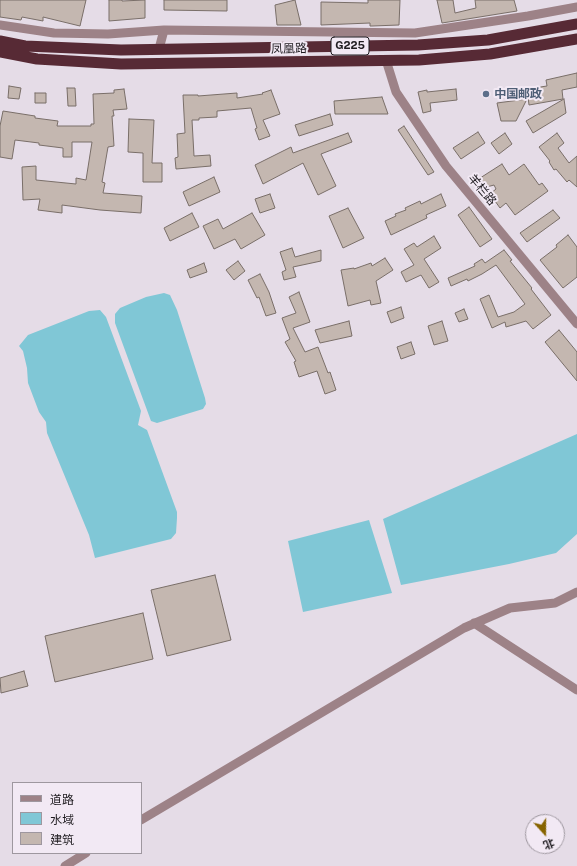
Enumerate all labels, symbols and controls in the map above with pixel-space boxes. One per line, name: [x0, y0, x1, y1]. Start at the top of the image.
road number: G225: [331, 37, 369, 55]
street label: 凤凰路: [271, 41, 307, 57]
place label: 中国邮政: [494, 87, 542, 101]
marker: 中国邮政: [481, 89, 491, 99]
street label: 羊栏路: [465, 172, 499, 208]
legend: [12, 782, 142, 854]
text: 道路: [50, 793, 74, 807]
text: 水域: [50, 813, 74, 827]
north arrow: [525, 814, 565, 854]
text: 建筑: [50, 833, 74, 847]
text: 北: [542, 837, 556, 852]

